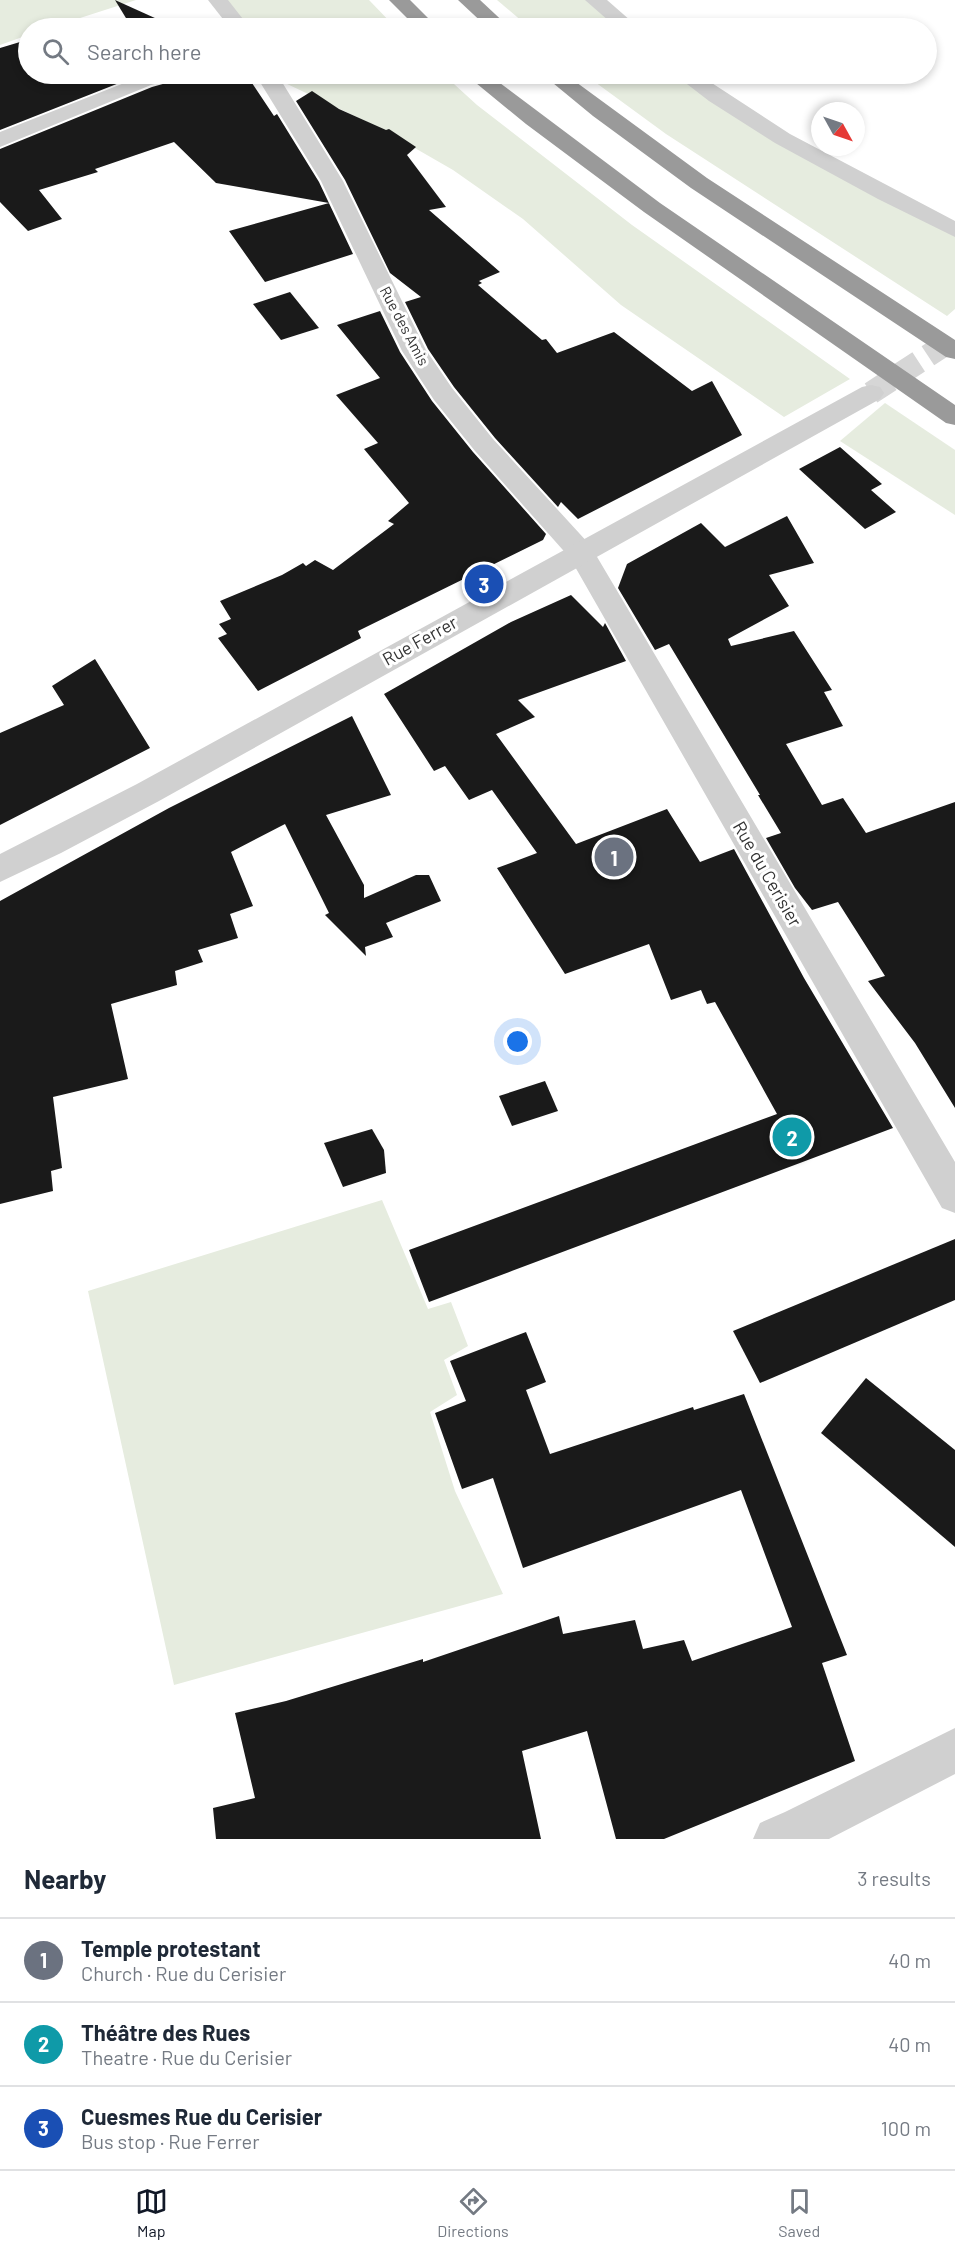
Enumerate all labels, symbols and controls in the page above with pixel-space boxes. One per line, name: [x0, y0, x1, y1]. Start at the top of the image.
search box: [18, 18, 937, 84]
icon: search: [39, 35, 72, 68]
text: Search here: [87, 38, 201, 64]
north arrow: [811, 102, 865, 156]
street label: Rue des Amis: [377, 283, 433, 368]
pin: 3: [464, 562, 504, 606]
street label: Rue Ferrer: [378, 610, 461, 670]
street label: Rue du Cerisier: [729, 817, 807, 930]
pin: 1: [594, 834, 634, 880]
your location: [503, 1027, 532, 1056]
pin: 2: [772, 1114, 812, 1160]
text: Nearby: [24, 1863, 106, 1894]
text: 3 results: [857, 1866, 931, 1890]
text: Temple protestant: [81, 1935, 261, 1961]
text: 1: [40, 1948, 47, 1972]
text: 40 m: [888, 1948, 931, 1972]
text: Church · Rue du Cerisier: [81, 1961, 286, 1985]
text: Théâtre des Rues: [81, 2019, 250, 2045]
text: 2: [38, 2032, 49, 2056]
text: 40 m: [888, 2032, 931, 2056]
text: Theatre · Rue du Cerisier: [81, 2045, 292, 2069]
text: Cuesmes Rue du Cerisier: [81, 2103, 322, 2129]
text: 3: [38, 2116, 49, 2140]
text: 100 m: [881, 2116, 931, 2140]
text: Bus stop · Rue Ferrer: [81, 2129, 260, 2153]
tab: Map: [135, 2185, 168, 2240]
tab: Directions: [437, 2185, 509, 2240]
tab: Saved: [778, 2185, 820, 2240]

